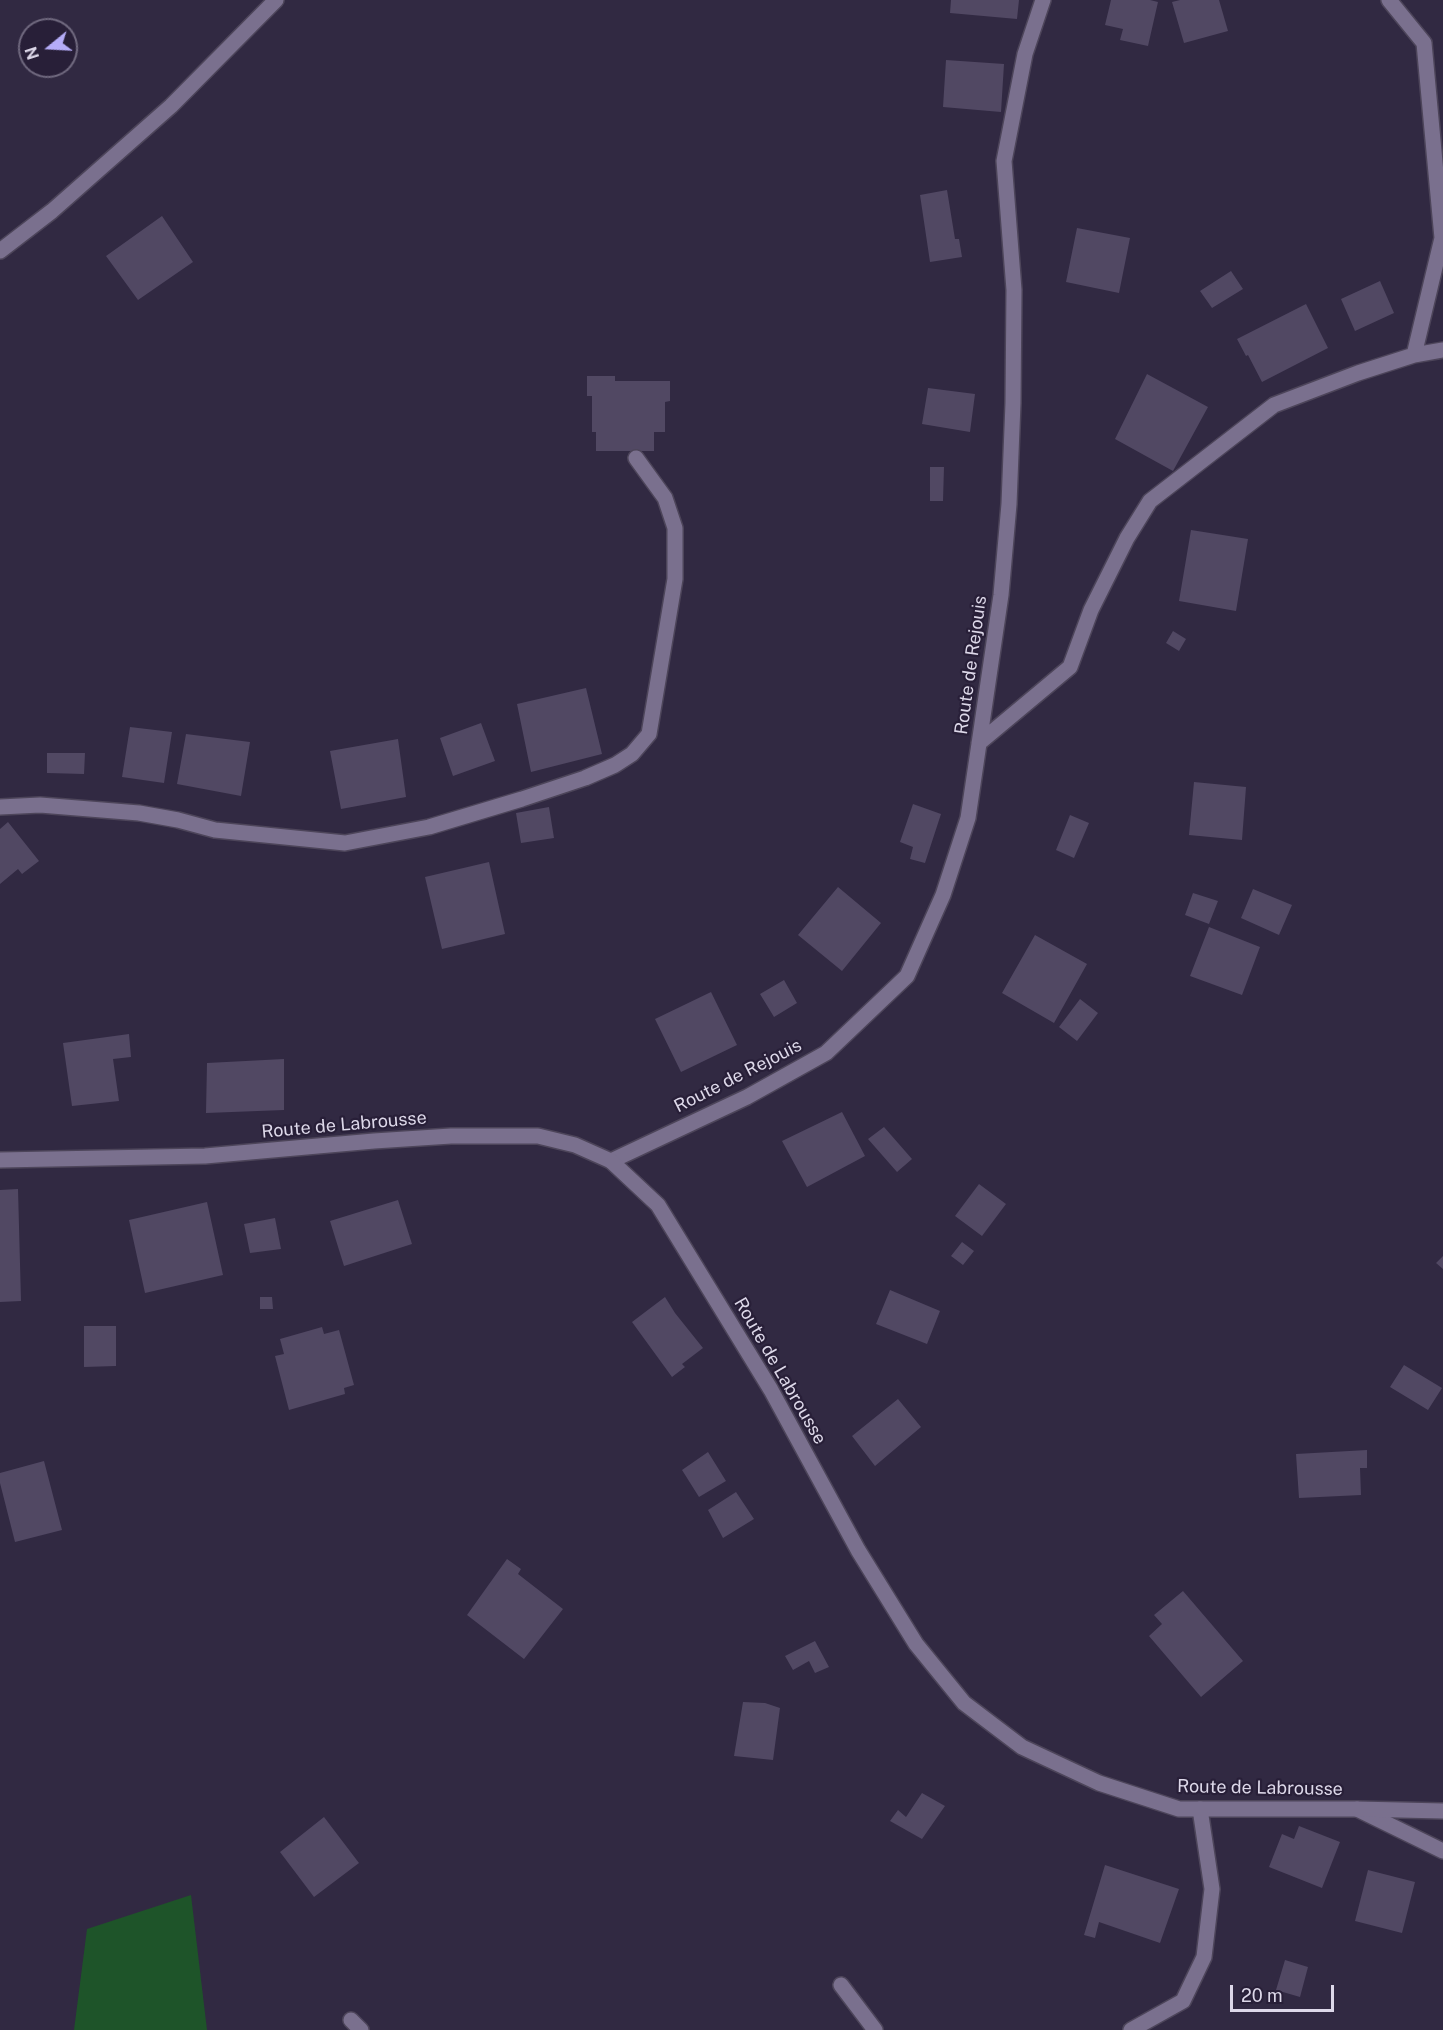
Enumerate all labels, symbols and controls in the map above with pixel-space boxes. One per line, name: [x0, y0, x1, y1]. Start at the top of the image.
north arrow: [18, 18, 78, 78]
text: N: [21, 44, 43, 62]
street label: Route de Rejouis: [951, 594, 991, 736]
street label: Route de Rejouis: [671, 1035, 805, 1117]
street label: Route de Labrousse: [260, 1107, 428, 1143]
street label: Route de Labrousse: [729, 1294, 831, 1448]
street label: Route de Labrousse: [1177, 1776, 1343, 1800]
scale bar: [1233, 1973, 1336, 2011]
text: 20 m: [1241, 1985, 1283, 2006]

